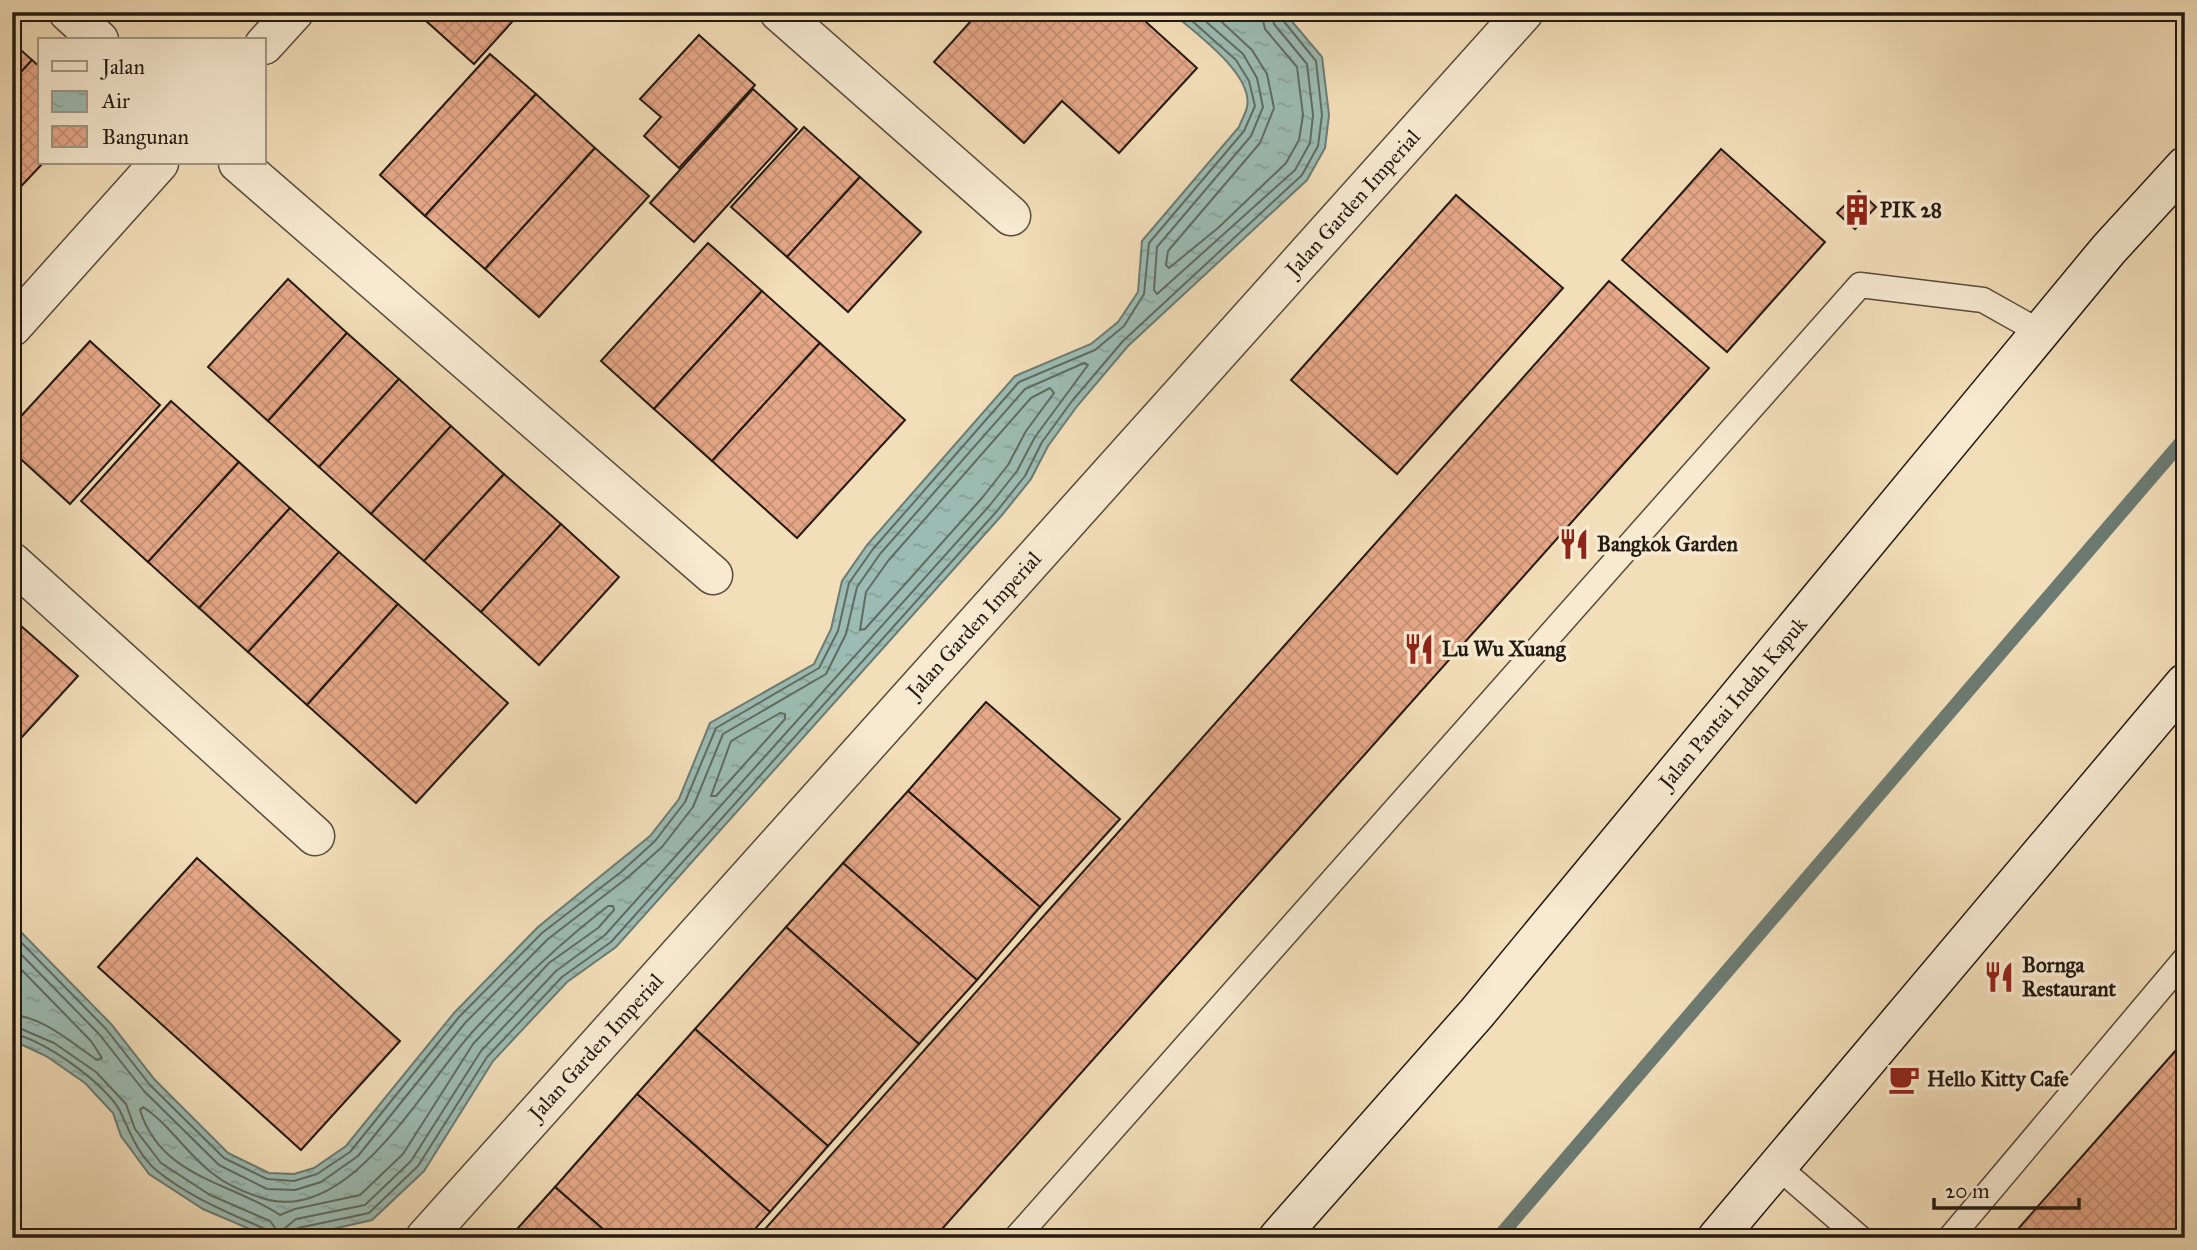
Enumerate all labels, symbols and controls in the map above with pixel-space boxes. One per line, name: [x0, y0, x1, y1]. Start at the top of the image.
legend: [38, 38, 266, 164]
text: Jalan: [100, 54, 145, 80]
text: Air: [101, 88, 130, 114]
text: Bangunan: [102, 124, 189, 150]
street label: Jalan Garden Imperial: [1279, 124, 1426, 283]
building icon: PIK 28: [1840, 193, 1874, 227]
place label: PIK 28: [1880, 197, 1942, 223]
restaurant icon: Bangkok Garden: [1557, 527, 1591, 561]
place label: Bangkok Garden: [1597, 531, 1739, 557]
street label: Jalan Garden Imperial: [900, 546, 1047, 705]
street label: Jalan Pantai Indah Kapuk: [1652, 611, 1813, 796]
restaurant icon: Lu Wu Xuang: [1402, 632, 1436, 666]
place label: Lu Wu Xuang: [1442, 636, 1567, 662]
place label: Bornga Restaurant: [2022, 952, 2117, 1002]
restaurant icon: Bornga Restaurant: [1982, 960, 2016, 994]
street label: Jalan Garden Imperial: [522, 968, 669, 1127]
cafe icon: Hello Kitty Cafe: [1887, 1062, 1921, 1096]
place label: Hello Kitty Cafe: [1927, 1066, 2069, 1092]
scale bar: [1934, 1166, 2080, 1210]
text: 20 m: [1945, 1178, 1990, 1204]

